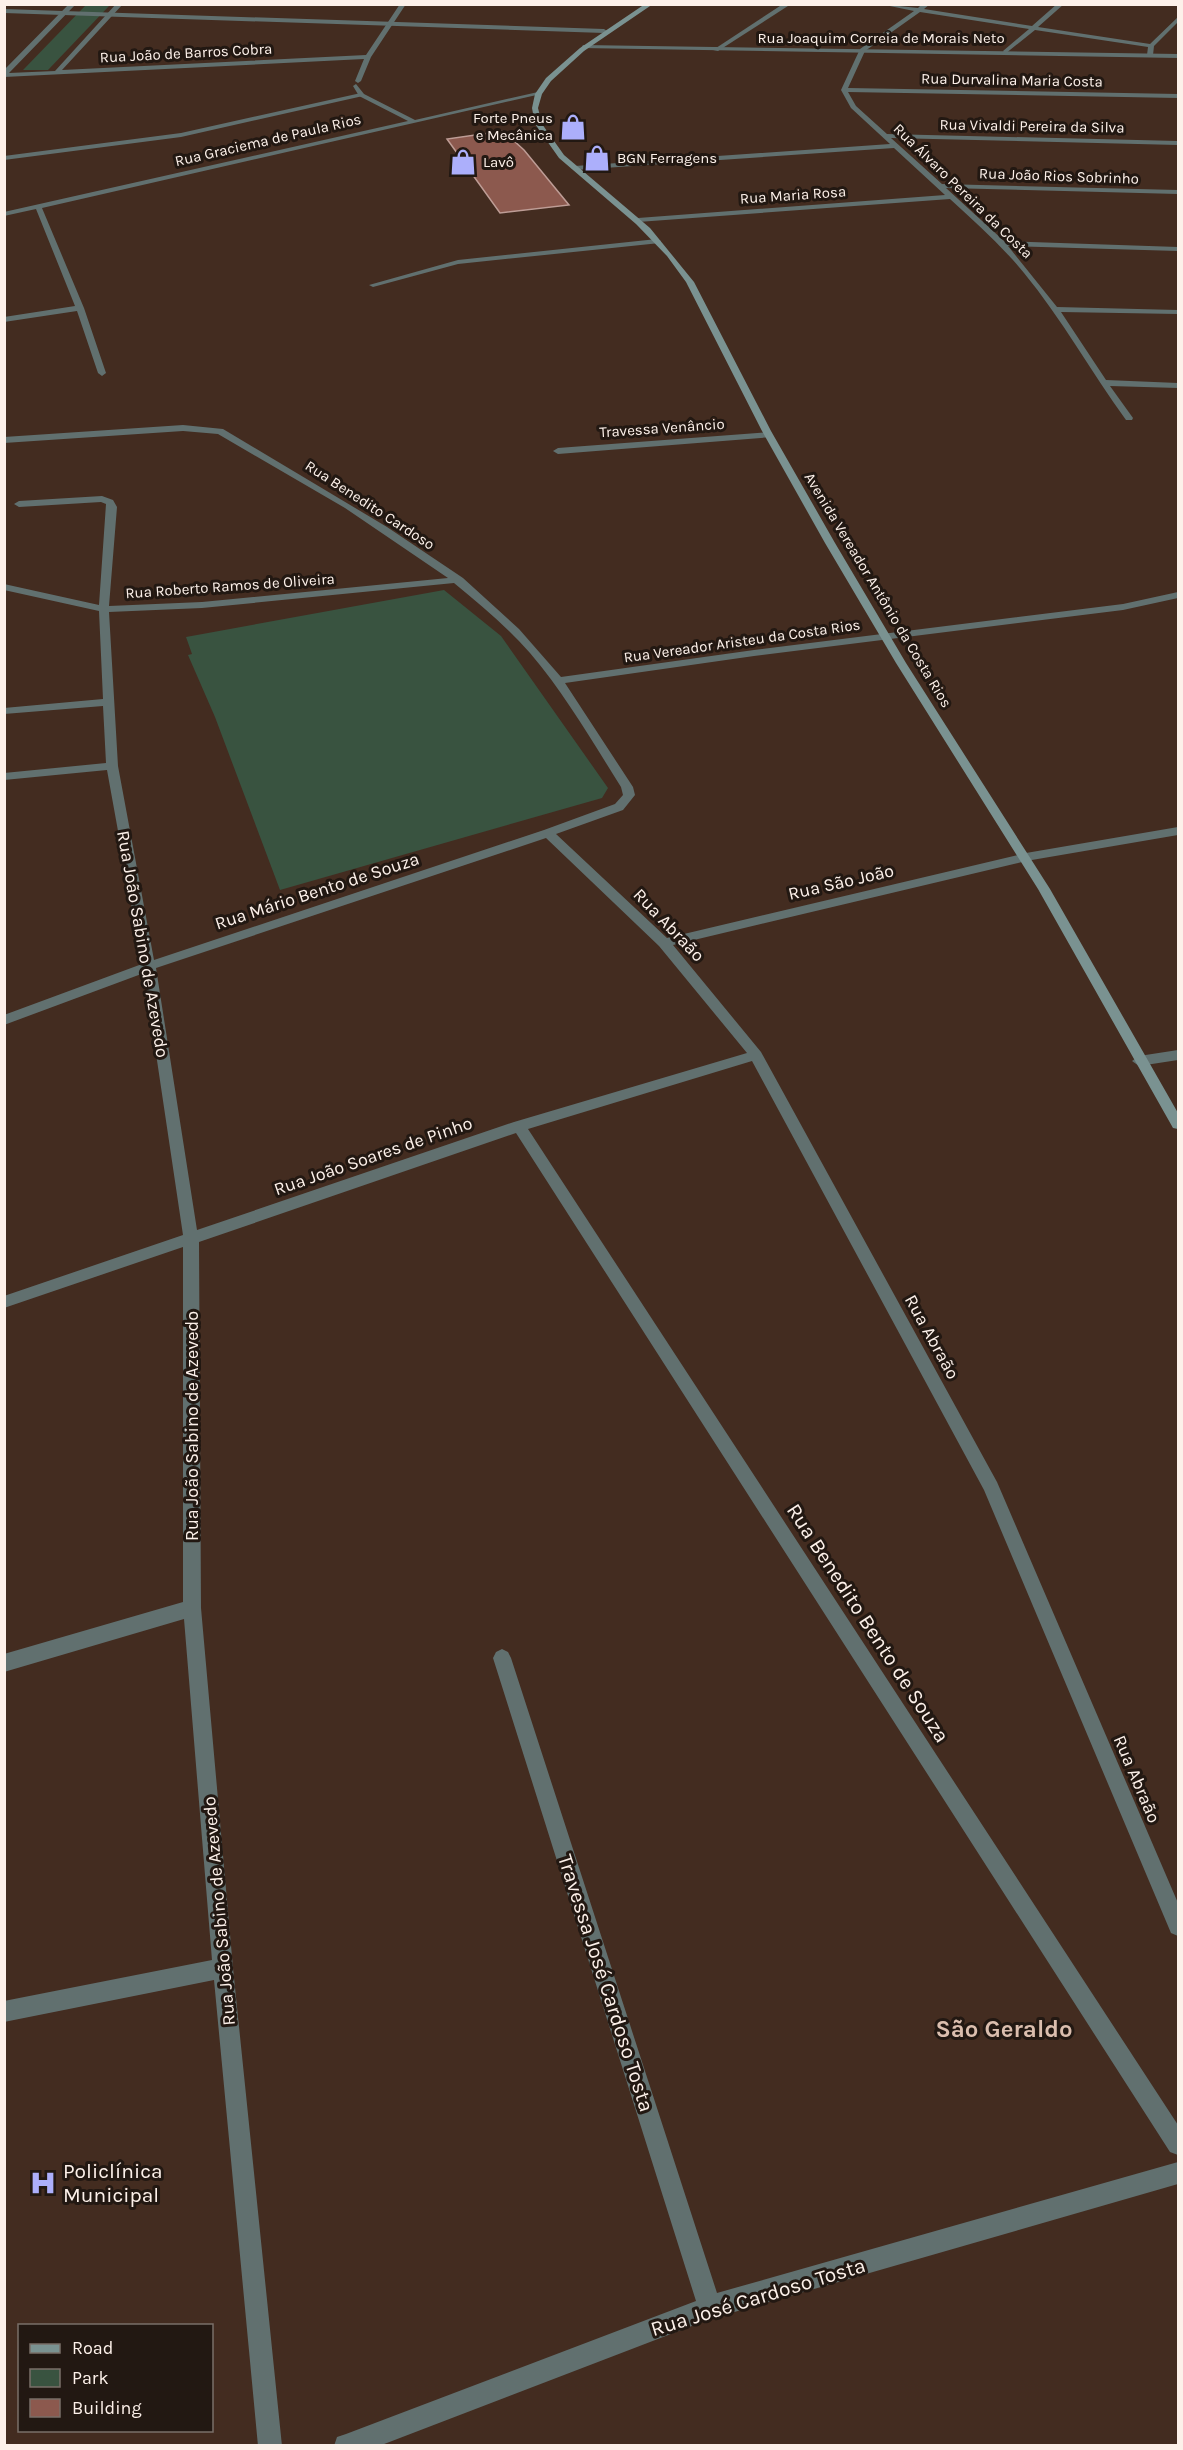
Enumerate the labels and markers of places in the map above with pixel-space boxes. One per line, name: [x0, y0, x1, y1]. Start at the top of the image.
place label: Forte Pneus e Mecânica: [473, 109, 553, 144]
shop icon: Forte Pneus e Mecânica: [558, 112, 588, 142]
shop icon: BGN Ferragens: [582, 143, 612, 173]
shop icon: Lavô: [448, 147, 478, 177]
place label: BGN Ferragens: [617, 149, 717, 167]
place label: Lavô: [483, 153, 514, 171]
place label: Policlínica Municipal: [63, 2159, 163, 2207]
hospital icon: Policlínica Municipal: [28, 2168, 58, 2198]

